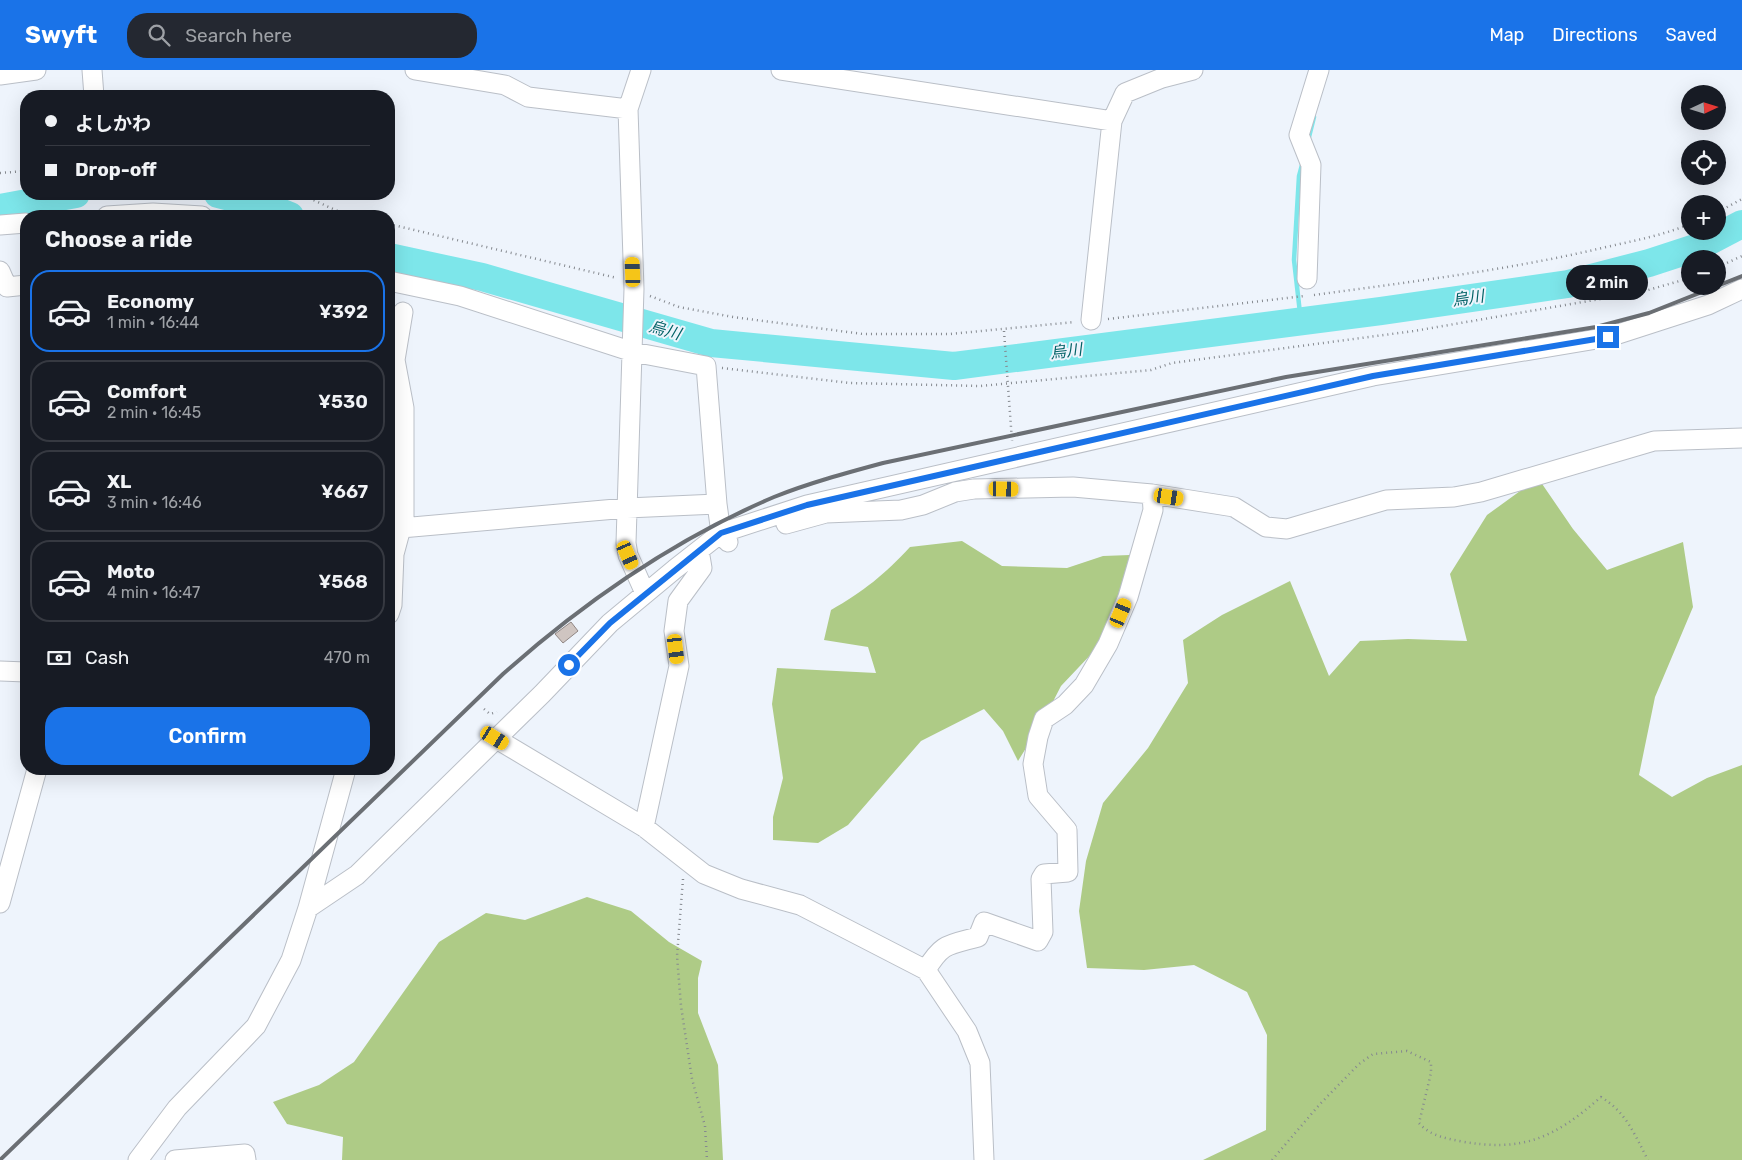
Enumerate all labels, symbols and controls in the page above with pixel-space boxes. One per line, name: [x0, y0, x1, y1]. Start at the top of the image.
search box: [127, 13, 477, 58]
text: Swyft: [25, 21, 97, 49]
icon: search: [145, 21, 173, 49]
text: Search here: [185, 24, 292, 47]
text: Map: [1489, 24, 1524, 46]
text: Directions: [1552, 24, 1638, 46]
text: Saved: [1666, 24, 1717, 46]
north arrow: [1681, 85, 1726, 130]
map controls: [1681, 85, 1726, 295]
text: よしかわ: [75, 112, 151, 135]
button: locate: [1681, 140, 1726, 185]
text: Drop-off: [75, 158, 157, 181]
button: +: [1681, 195, 1726, 240]
text: Choose a ride: [45, 226, 192, 253]
button: −: [1681, 250, 1726, 295]
car: [624, 257, 641, 287]
callout: 2 min: [1567, 264, 1649, 300]
text: 2 min: [1586, 273, 1628, 292]
water label: 烏川: [1451, 286, 1487, 310]
icon: car: [47, 289, 92, 334]
text: Economy: [107, 290, 194, 313]
text: ¥392: [319, 300, 368, 323]
text: 1 min · 16:44: [107, 313, 199, 332]
water label: 烏川: [647, 316, 685, 344]
route end: [1597, 326, 1619, 348]
water label: 烏川: [1049, 339, 1085, 362]
icon: car: [47, 379, 92, 424]
text: Comfort: [107, 380, 187, 403]
text: ¥530: [318, 390, 368, 413]
text: 2 min · 16:45: [107, 403, 201, 422]
icon: car: [47, 469, 92, 514]
text: XL: [107, 470, 131, 493]
text: ¥667: [321, 480, 368, 503]
car: [988, 481, 1019, 497]
car: [1153, 487, 1184, 507]
text: 3 min · 16:46: [107, 493, 202, 512]
car: [615, 538, 640, 572]
icon: car: [47, 559, 92, 604]
text: Moto: [107, 560, 155, 583]
text: ¥568: [318, 570, 368, 593]
text: 4 min · 16:47: [107, 583, 200, 602]
car: [1108, 596, 1133, 630]
car: [666, 633, 685, 665]
icon: cash: [45, 644, 73, 672]
text: Cash: [85, 646, 129, 669]
text: 470 m: [324, 648, 370, 667]
route start: [558, 654, 580, 676]
button: Confirm: [45, 707, 370, 765]
car: [478, 724, 511, 752]

